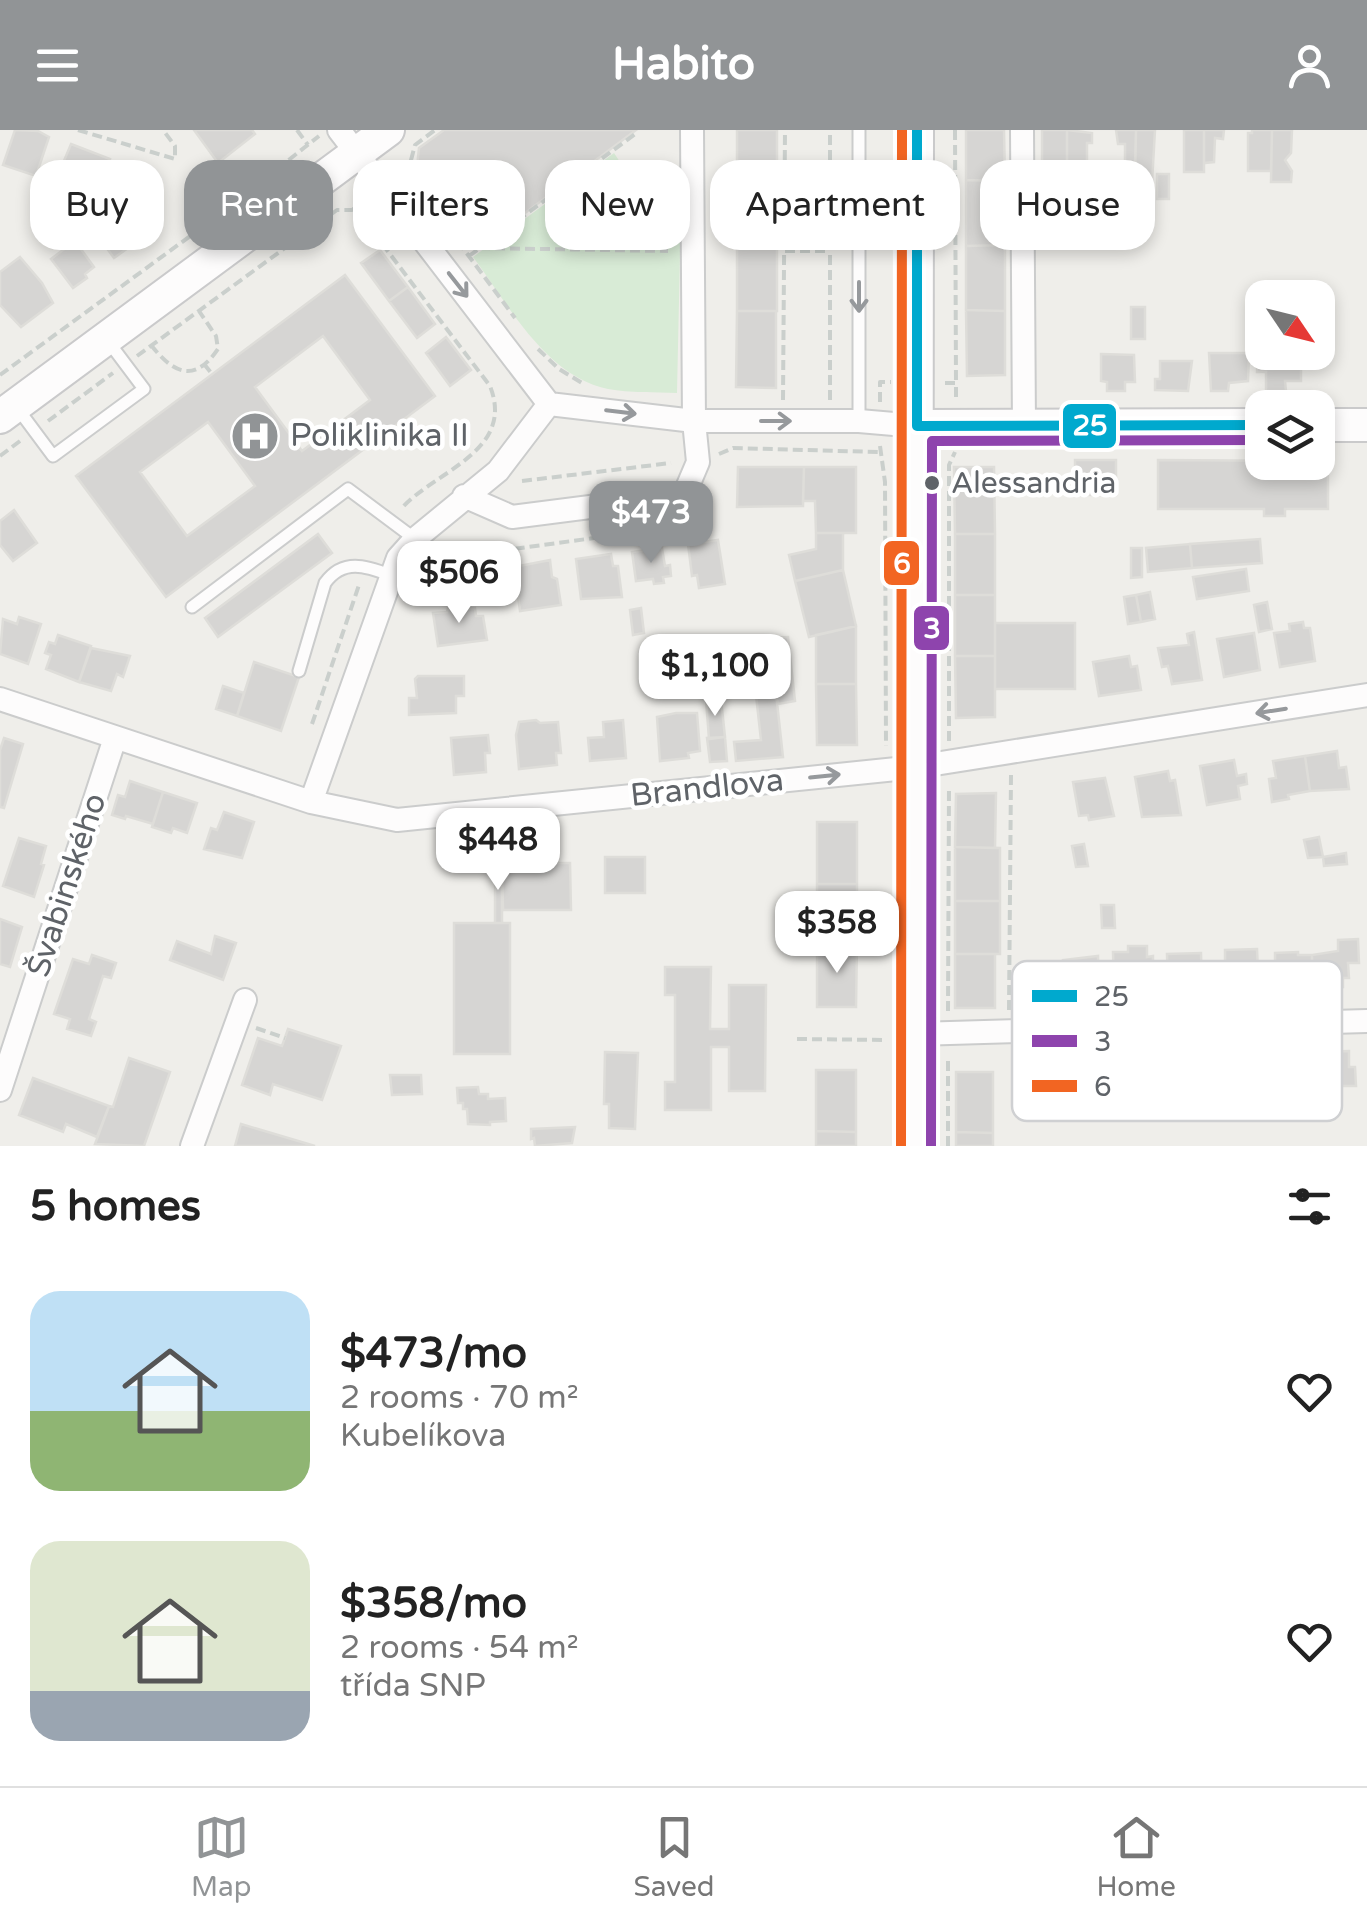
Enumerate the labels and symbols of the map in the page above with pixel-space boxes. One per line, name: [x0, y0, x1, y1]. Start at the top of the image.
one-way arrow: [447, 272, 469, 298]
one-way arrow: [850, 280, 868, 313]
north arrow: [1245, 280, 1335, 370]
line badge: 25: [1061, 402, 1118, 450]
one-way arrow: [605, 404, 637, 422]
text: 25: [1072, 409, 1108, 443]
hospital icon: Poliklinika II: [229, 410, 281, 462]
one-way arrow: [760, 412, 792, 430]
place label: Poliklinika II: [290, 417, 469, 455]
place label: Alessandria: [951, 465, 1116, 502]
marker: Alessandria: [922, 473, 942, 493]
pin: $473: [592, 481, 710, 566]
line badge: 6: [882, 539, 921, 587]
pin: $506: [400, 541, 518, 626]
text: 6: [893, 547, 911, 581]
line badge: 3: [912, 604, 951, 652]
text: 3: [923, 612, 941, 646]
pin: $1,100: [634, 634, 796, 719]
one-way arrow: [1255, 702, 1287, 720]
street label: Brandlova: [629, 761, 785, 815]
one-way arrow: [808, 766, 840, 785]
street label: Švabinského: [19, 788, 115, 982]
pin: $448: [439, 808, 557, 893]
pin: $358: [778, 891, 896, 976]
legend: [1012, 961, 1342, 1121]
text: 25: [1094, 980, 1129, 1014]
text: 3: [1094, 1025, 1112, 1059]
text: 6: [1094, 1070, 1112, 1104]

